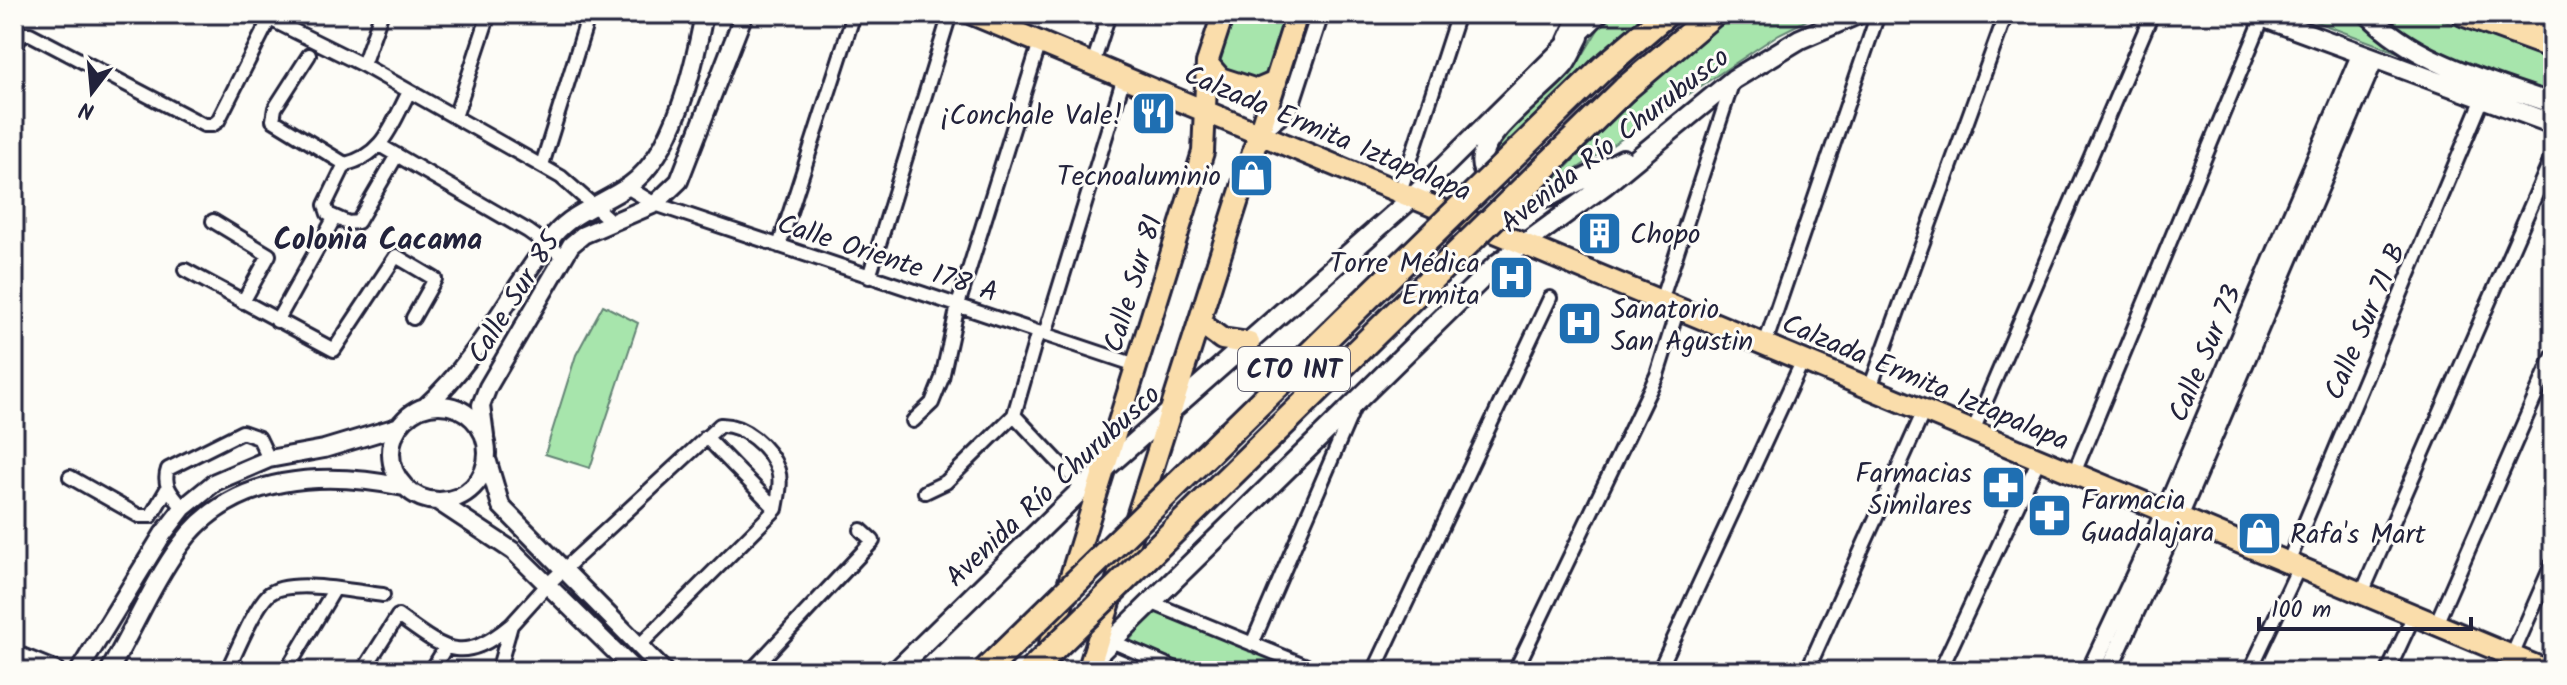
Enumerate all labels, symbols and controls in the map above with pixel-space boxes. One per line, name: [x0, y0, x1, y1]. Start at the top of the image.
street label: Avenida Río Churubusco: [1491, 37, 1740, 245]
north arrow: [52, 52, 132, 132]
street label: Calzada Ermita Iztapalapa: [1176, 53, 1478, 215]
text: N: [76, 90, 99, 128]
restaurant icon: ¡Conchale Vale!: [1130, 90, 1178, 138]
place label: ¡Conchale Vale!: [940, 94, 1123, 139]
shop icon: Tecnoaluminio: [1228, 151, 1276, 199]
place label: Tecnoaluminio: [1057, 155, 1221, 200]
street label: Calle Oriente 178 A: [771, 203, 1003, 316]
street label: Calle Sur 81: [1092, 209, 1177, 358]
building icon: Chopo: [1575, 209, 1623, 257]
place label: Chopo: [1630, 213, 1701, 258]
district label: Colonia Cacama: [274, 217, 482, 265]
street label: Calle Sur 85: [457, 222, 574, 373]
street label: Calle Sur 71 B: [2313, 236, 2420, 408]
place label: Torre Médica Ermita: [1329, 242, 1480, 319]
hospital icon: Torre Médica Ermita: [1487, 254, 1535, 302]
street label: Calle Sur 73: [2157, 278, 2255, 430]
place label: Sanatorio San Agustin: [1611, 288, 1753, 365]
hospital icon: Sanatorio San Agustin: [1556, 300, 1604, 348]
street label: Calzada Ermita Iztapalapa: [1774, 302, 2076, 464]
road number: CTO INT: [1238, 347, 1350, 391]
street label: Avenida Río Churubusco: [935, 374, 1172, 599]
place label: Farmacias Similares: [1855, 452, 1972, 529]
pharmacy icon: Farmacias Similares: [1979, 464, 2027, 512]
place label: Farmacia Guadalajara: [2081, 479, 2214, 556]
pharmacy icon: Farmacia Guadalajara: [2026, 491, 2074, 539]
shop icon: Rafa's Mart: [2235, 509, 2283, 557]
place label: Rafa's Mart: [2290, 513, 2427, 558]
scale bar: [2259, 581, 2471, 631]
text: 100 m: [2271, 591, 2331, 630]

